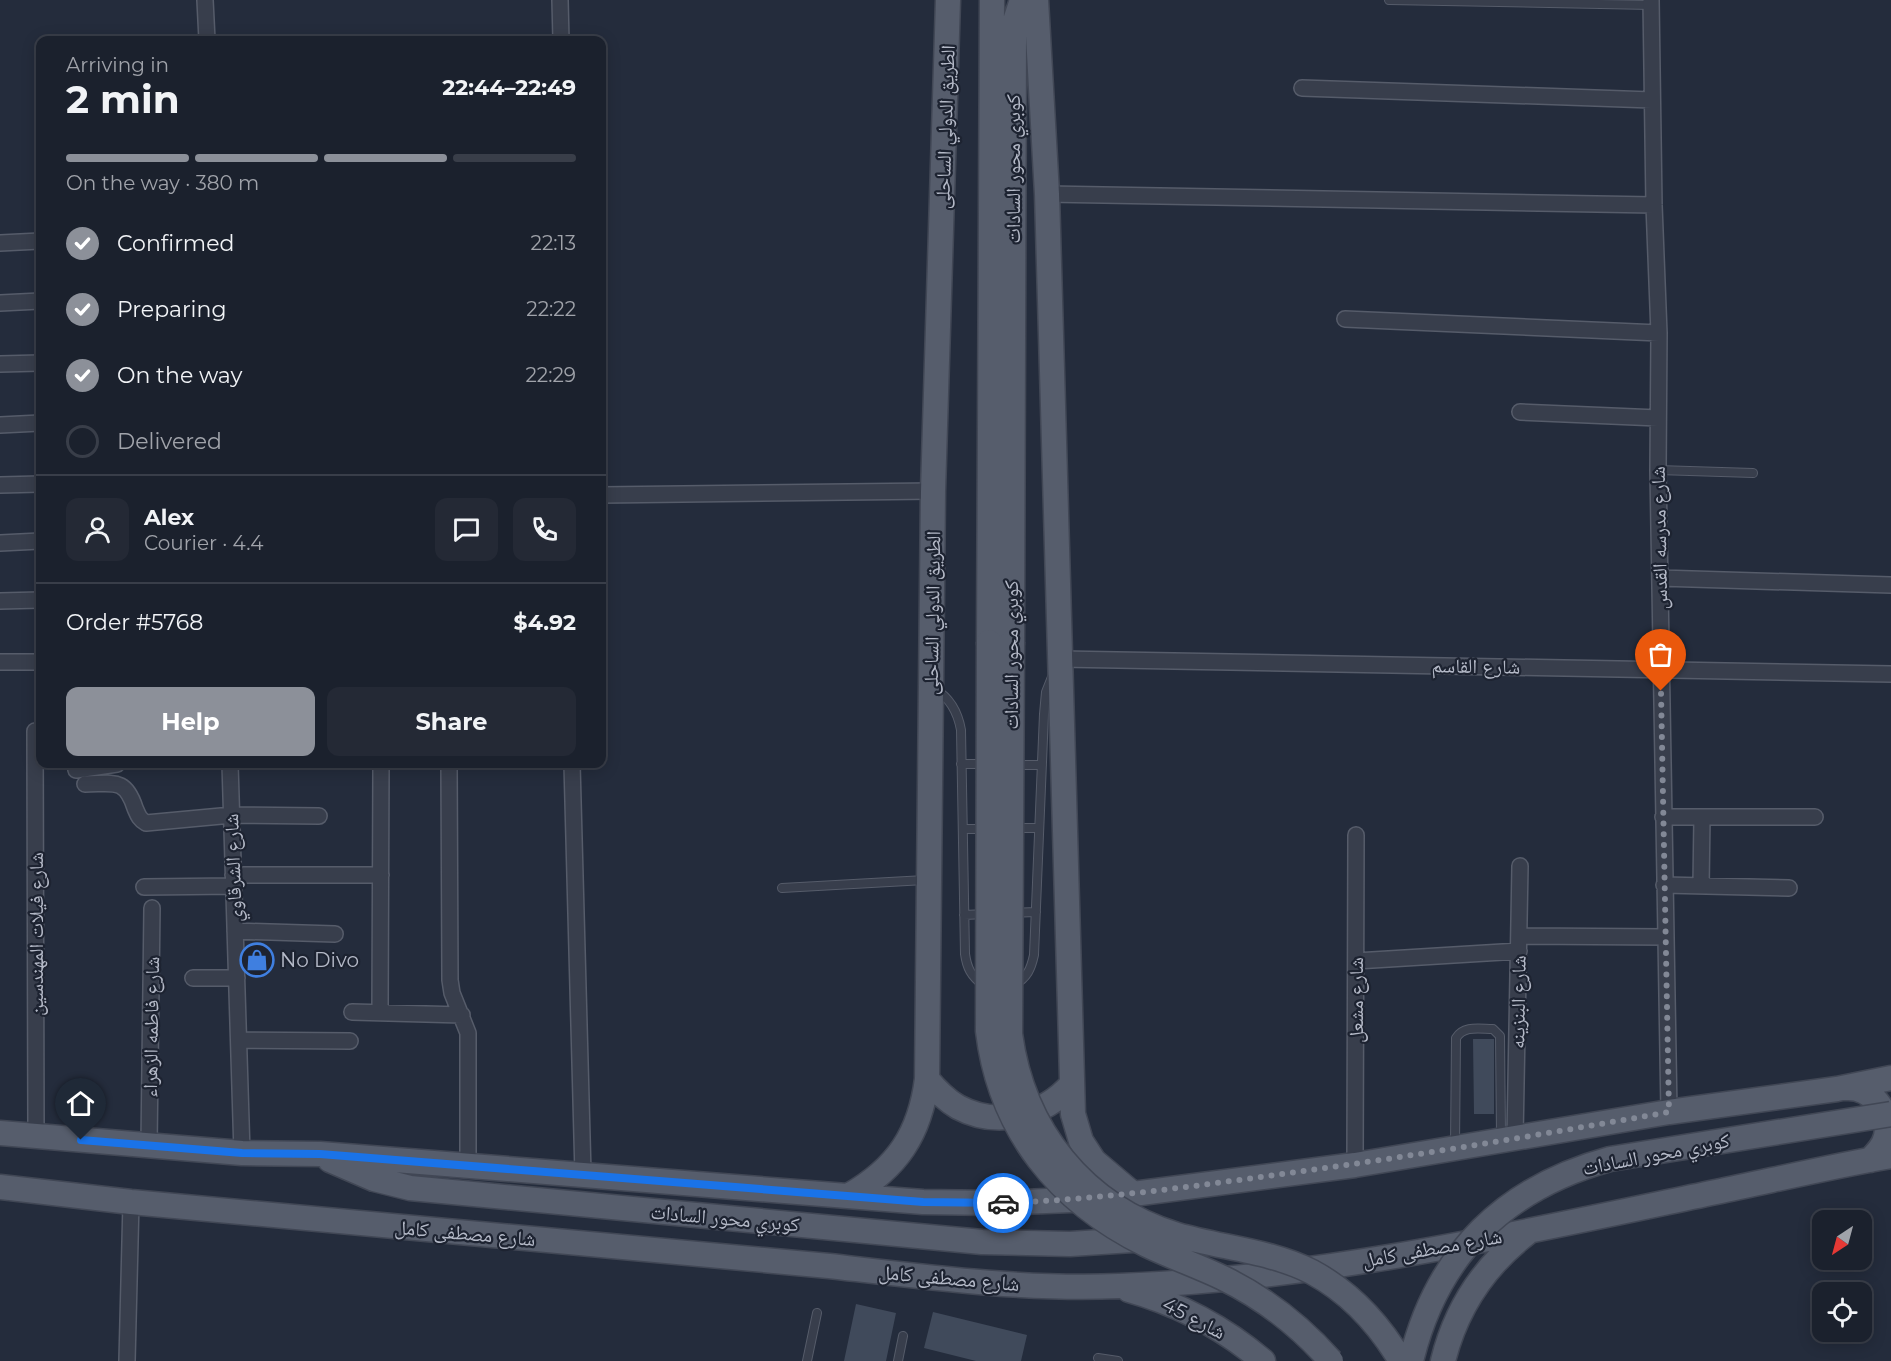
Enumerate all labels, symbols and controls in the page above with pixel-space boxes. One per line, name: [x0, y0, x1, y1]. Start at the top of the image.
street label: الطريق الدولي الساحلى: [930, 44, 964, 210]
text: Arriving in: [66, 53, 169, 77]
text: 22:44–22:49: [442, 74, 576, 101]
text: 2 min: [66, 75, 180, 123]
street label: كوبري محور السادات: [1001, 94, 1029, 244]
text: On the way · 380 m: [66, 171, 259, 195]
icon: check: [66, 227, 99, 260]
text: Confirmed: [117, 230, 234, 257]
text: 22:13: [531, 231, 576, 255]
icon: check: [66, 293, 99, 326]
text: Preparing: [117, 296, 226, 323]
text: 22:22: [526, 297, 576, 321]
icon: check: [66, 359, 99, 392]
text: On the way: [117, 362, 242, 389]
text: 22:29: [526, 363, 576, 387]
text: Delivered: [117, 428, 222, 455]
street label: شارع مدرسه القدس: [1646, 466, 1673, 610]
button: person: [66, 498, 129, 561]
button: chat: [435, 498, 498, 561]
button: phone: [513, 498, 576, 561]
text: Alex: [144, 504, 194, 531]
text: Courier · 4.4: [144, 531, 263, 555]
street label: الطريق الدولي الساحلى: [919, 531, 950, 695]
street label: كوبري محور السادات: [999, 580, 1027, 730]
text: Order #5768: [66, 609, 203, 636]
text: $4.92: [513, 609, 576, 636]
pin: [1635, 629, 1686, 691]
icon: bag: [1644, 638, 1677, 671]
street label: شارع القاسم: [1431, 653, 1521, 681]
button: Help: [66, 687, 315, 756]
button: Share: [327, 687, 576, 756]
street label: شارع الشرقاوي: [219, 813, 251, 923]
street label: شارع فيلات المهندسين: [24, 852, 49, 1016]
shop icon: No Divo: [239, 942, 275, 978]
place label: No Divo: [280, 948, 359, 972]
street label: شارع البنزينه: [1505, 955, 1532, 1049]
street label: شارع فاطمه الزهراء: [138, 956, 165, 1098]
street label: شارع مشعل: [1344, 957, 1369, 1043]
pin: [55, 1078, 106, 1140]
icon: home: [64, 1087, 97, 1120]
street label: كوبري محور السادات: [1580, 1128, 1732, 1184]
courier: [973, 1173, 1033, 1233]
icon: car: [987, 1187, 1020, 1220]
street label: كوبري محور السادات: [649, 1200, 800, 1241]
north arrow: [1812, 1210, 1872, 1270]
map controls: [1812, 1210, 1872, 1342]
street label: شارع مصطفى كامل: [393, 1215, 537, 1252]
street label: شارع مصطفى كامل: [1360, 1224, 1504, 1273]
street label: شارع مصطفى كامل: [877, 1260, 1021, 1297]
button: locate: [1812, 1282, 1872, 1342]
street label: شارع 45: [1158, 1292, 1230, 1345]

